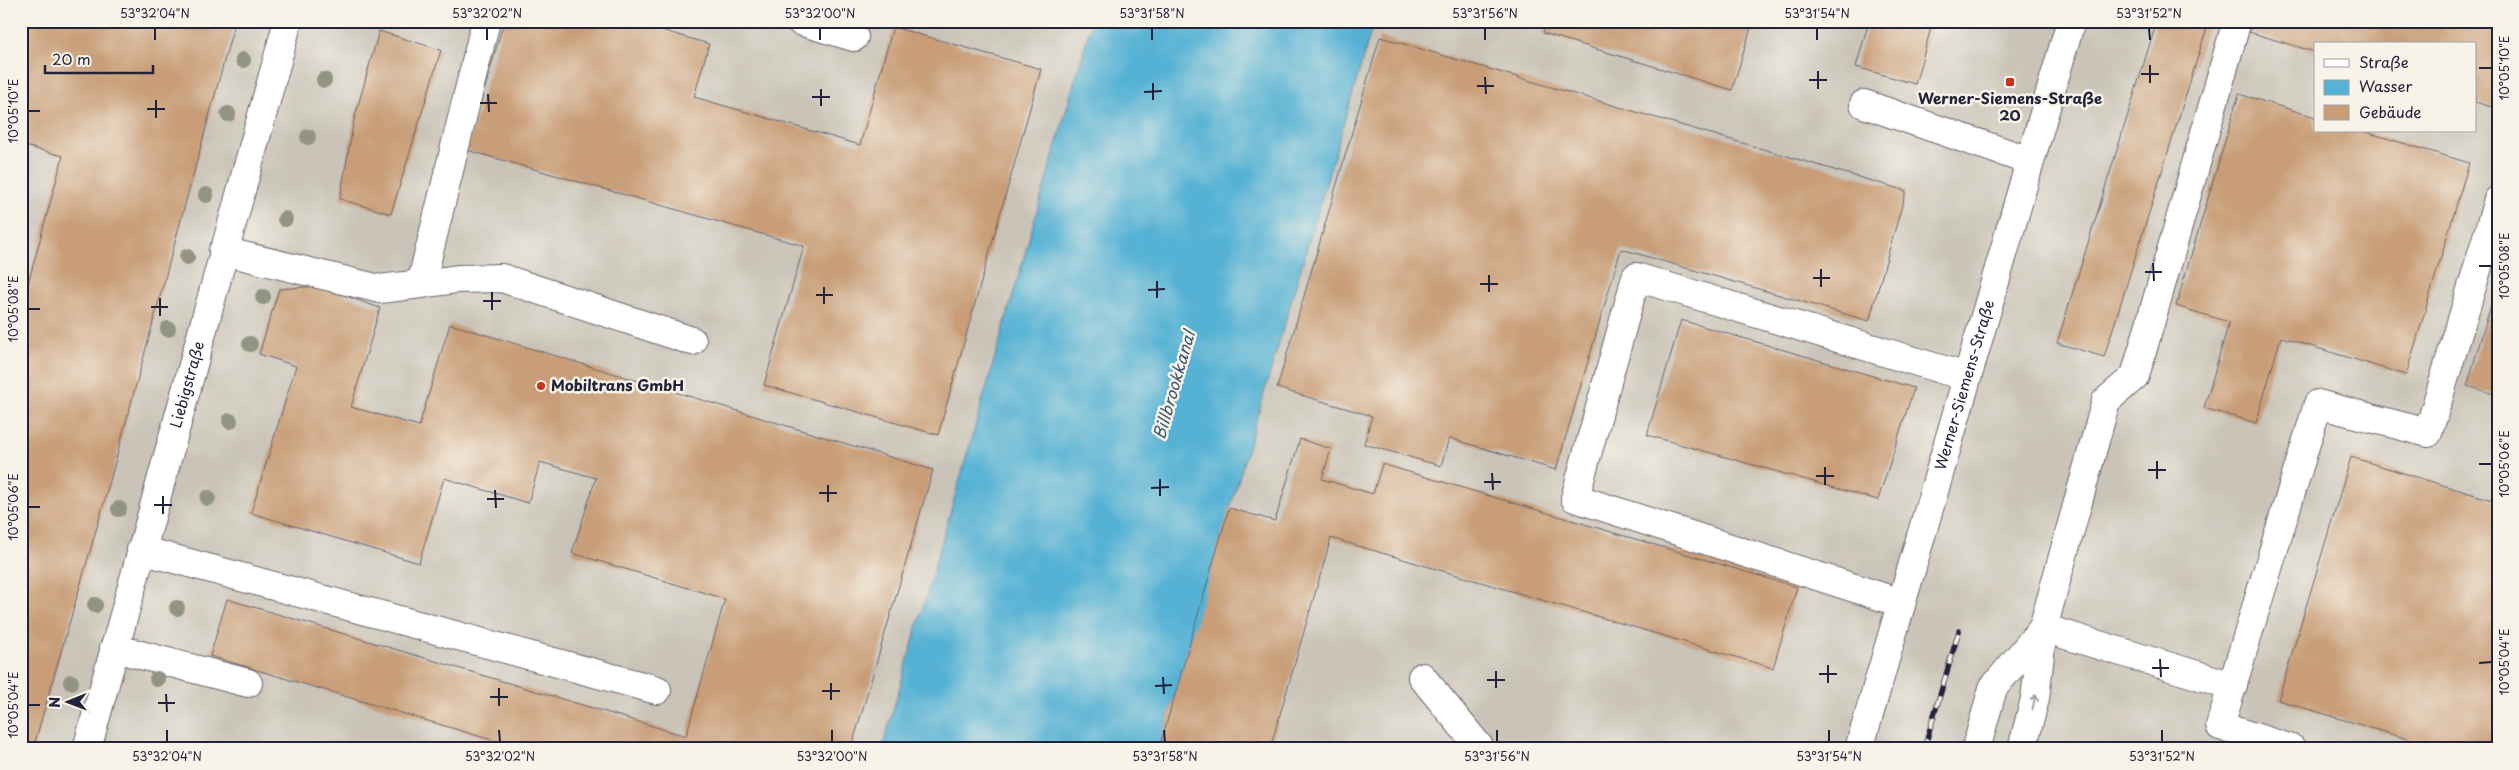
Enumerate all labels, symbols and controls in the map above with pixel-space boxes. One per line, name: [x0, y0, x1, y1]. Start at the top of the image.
text: 53°32'04"N: [120, 4, 190, 22]
text: 53°32'02"N: [452, 4, 522, 22]
text: 53°32'00"N: [785, 4, 855, 22]
text: 53°31'58"N: [1119, 4, 1185, 22]
text: 53°31'56"N: [1452, 4, 1518, 22]
text: 53°31'54"N: [1784, 4, 1850, 22]
text: 53°31'52"N: [2116, 4, 2182, 22]
text: 10°05'10"E: [2495, 36, 2513, 100]
scale bar: [45, 42, 152, 74]
legend: [2314, 42, 2476, 132]
text: 20 m: [52, 47, 91, 70]
text: Straße: [2359, 50, 2409, 73]
text: Wasser: [2359, 74, 2412, 97]
marker: Werner-Siemens-Straße 20: [2004, 76, 2016, 88]
text: 10°05'10"E: [4, 79, 22, 143]
place label: Werner-Siemens-Straße 20: [1918, 86, 2102, 126]
text: Gebäude: [2359, 100, 2421, 123]
text: 10°05'08"E: [2495, 233, 2513, 299]
text: 10°05'08"E: [4, 276, 22, 342]
street label: Werner-Siemens-Straße: [1928, 297, 1999, 473]
water label: Billbrookkanal: [1146, 325, 1201, 442]
street label: Liebigstraße: [163, 338, 209, 430]
place label: Mobiltrans GmbH: [551, 373, 684, 396]
marker: Mobiltrans GmbH: [535, 380, 547, 392]
text: 10°05'06"E: [2495, 430, 2513, 498]
text: 10°05'06"E: [4, 473, 22, 541]
text: 10°05'04"E: [2495, 628, 2513, 696]
text: 10°05'04"E: [4, 671, 22, 739]
north arrow: [42, 678, 92, 728]
one-way arrow: [2030, 694, 2039, 710]
text: N: [44, 697, 65, 708]
text: 53°32'04"N: [132, 747, 202, 765]
text: 53°32'02"N: [465, 747, 535, 765]
text: 53°32'00"N: [797, 747, 867, 765]
text: 53°31'58"N: [1132, 747, 1198, 765]
text: 53°31'56"N: [1464, 747, 1530, 765]
text: 53°31'54"N: [1796, 747, 1862, 765]
text: 53°31'52"N: [2129, 747, 2195, 765]

